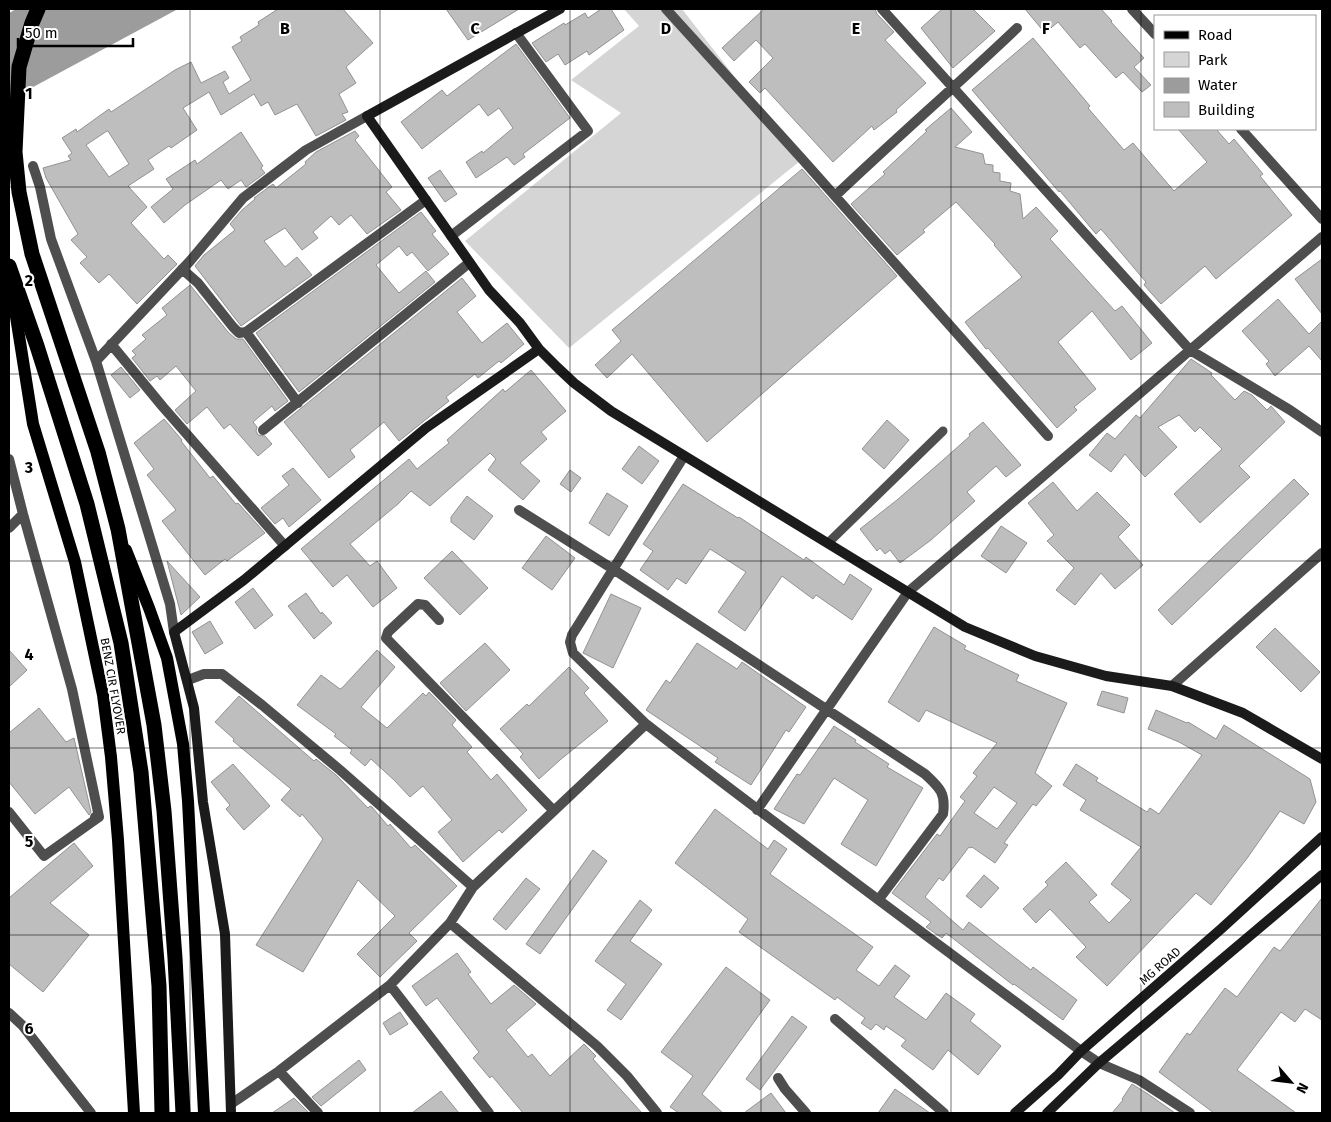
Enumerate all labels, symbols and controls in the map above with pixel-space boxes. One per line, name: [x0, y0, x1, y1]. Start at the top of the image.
scale bar: [18, 15, 132, 47]
legend: [1154, 15, 1316, 130]
text: B: [280, 19, 290, 38]
text: C: [470, 19, 480, 38]
text: D: [661, 19, 671, 38]
text: E: [852, 19, 860, 38]
text: F: [1042, 19, 1050, 38]
text: 50 m: [25, 24, 58, 42]
text: Road: [1198, 26, 1233, 44]
text: Park: [1198, 51, 1228, 69]
text: Water: [1198, 76, 1237, 94]
text: 1: [25, 84, 33, 103]
text: Building: [1198, 101, 1254, 119]
text: 2: [25, 271, 33, 290]
text: 3: [24, 458, 33, 477]
street label: BENZ CIR FLYOVER: [98, 637, 128, 735]
text: 4: [24, 645, 34, 664]
text: 5: [25, 832, 34, 851]
street label: MG ROAD: [1137, 944, 1184, 988]
text: 6: [24, 1019, 34, 1038]
north arrow: [1266, 1057, 1316, 1107]
text: N: [1292, 1080, 1312, 1096]

